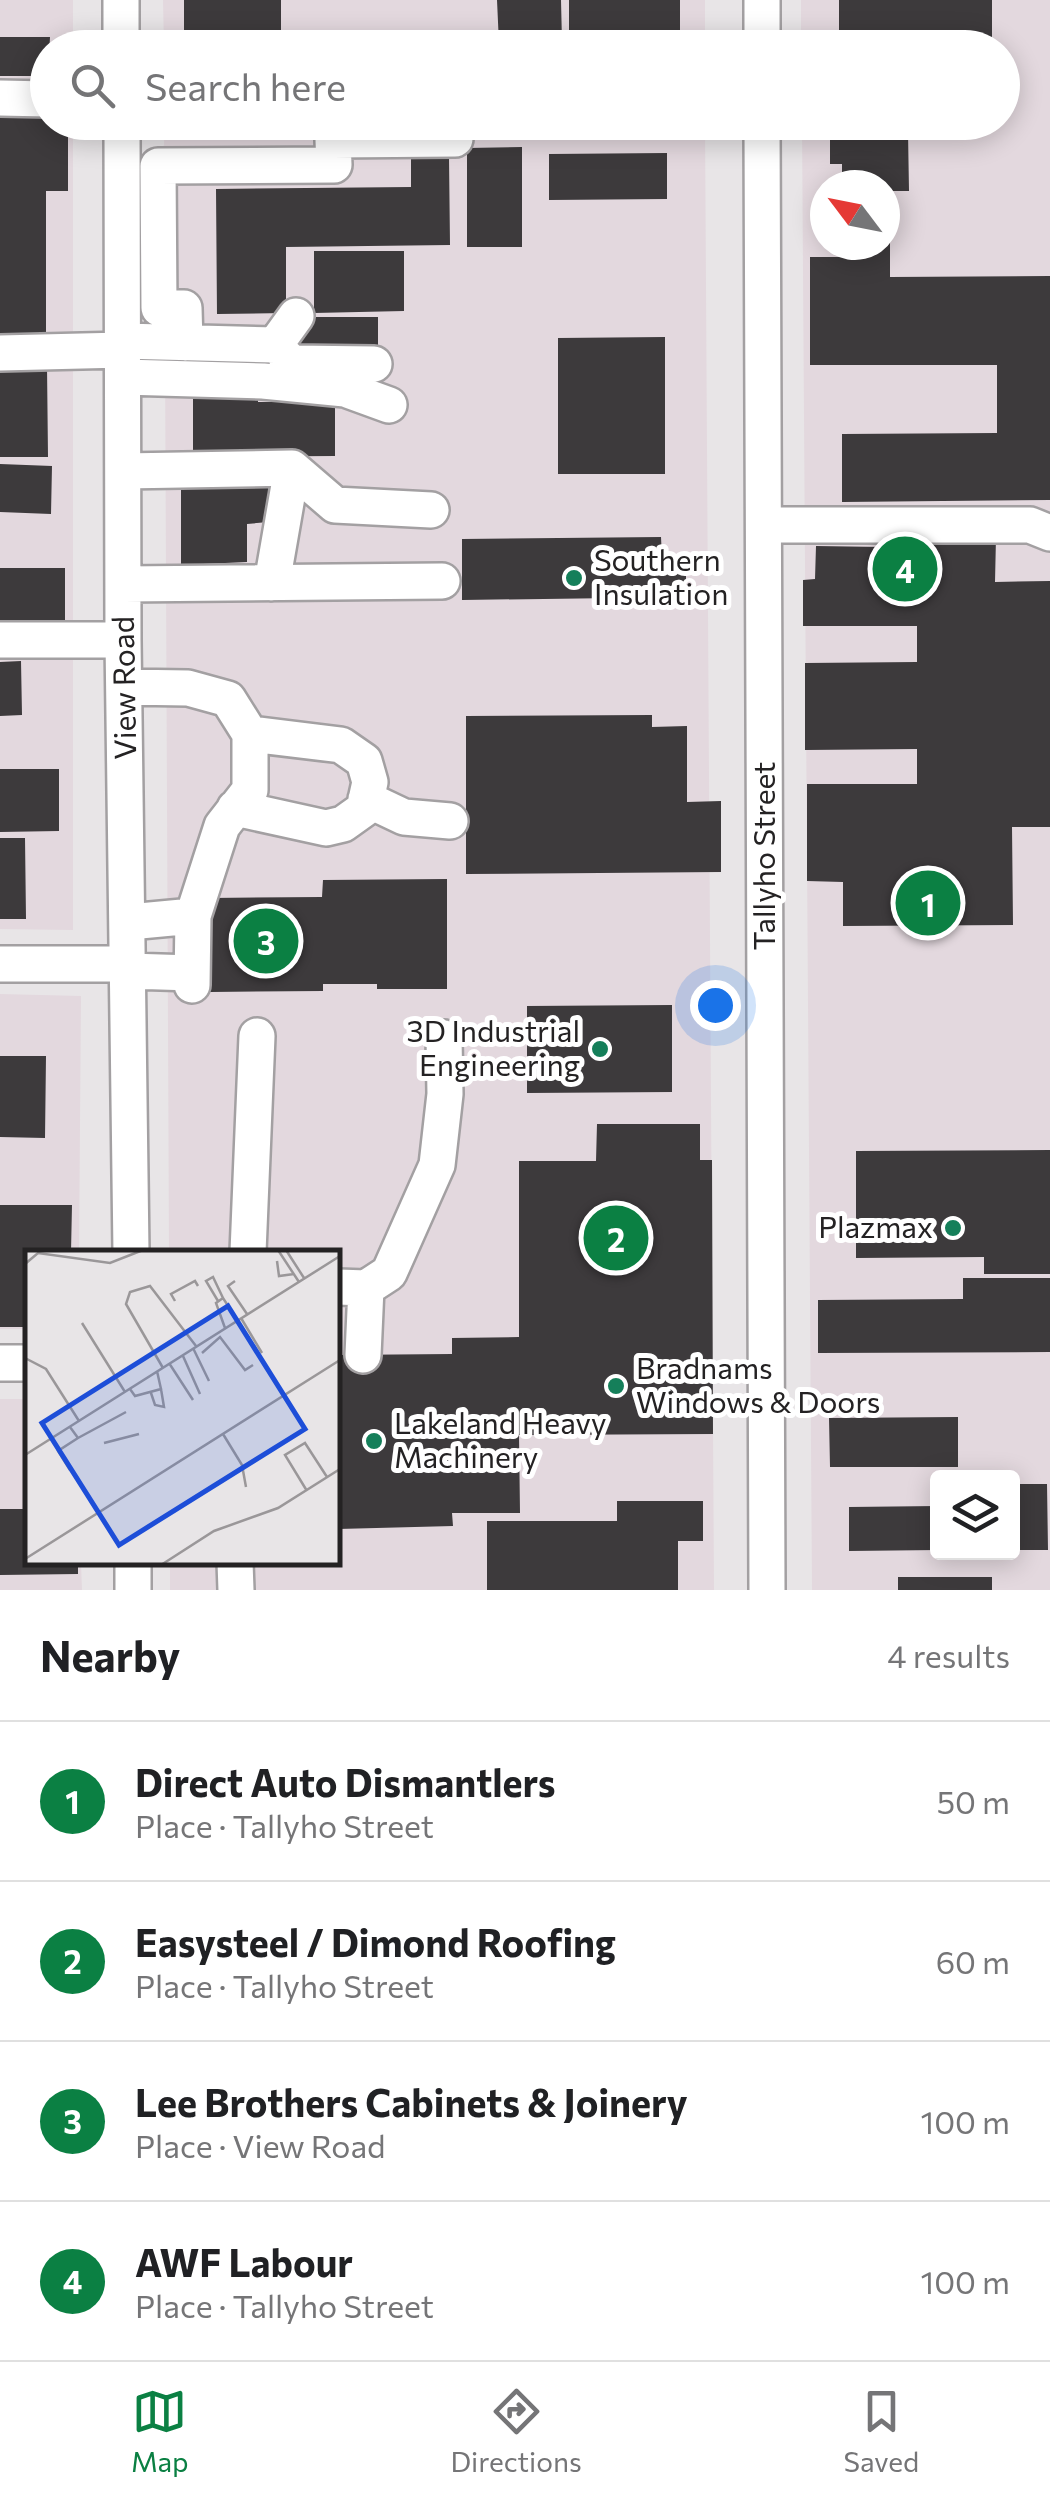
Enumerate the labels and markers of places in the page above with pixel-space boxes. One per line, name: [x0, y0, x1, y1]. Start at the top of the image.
pin: 4: [872, 532, 938, 606]
place label: Southern Insulation: [594, 540, 728, 611]
marker: Southern Insulation: [563, 567, 585, 589]
pin: 1: [896, 866, 960, 940]
pin: 3: [234, 904, 298, 978]
place label: 3D Industrial Engineering: [407, 1011, 580, 1082]
marker: 3D Industrial Engineering: [589, 1038, 611, 1060]
pin: 2: [584, 1200, 648, 1276]
place label: Plazmax: [818, 1207, 933, 1244]
marker: Plazmax: [942, 1217, 964, 1239]
place label: Bradnams Windows & Doors: [636, 1348, 880, 1419]
marker: Bradnams Windows & Doors: [605, 1375, 627, 1397]
place label: Lakeland Heavy Machinery: [394, 1403, 606, 1474]
marker: Lakeland Heavy Machinery: [363, 1430, 385, 1452]

